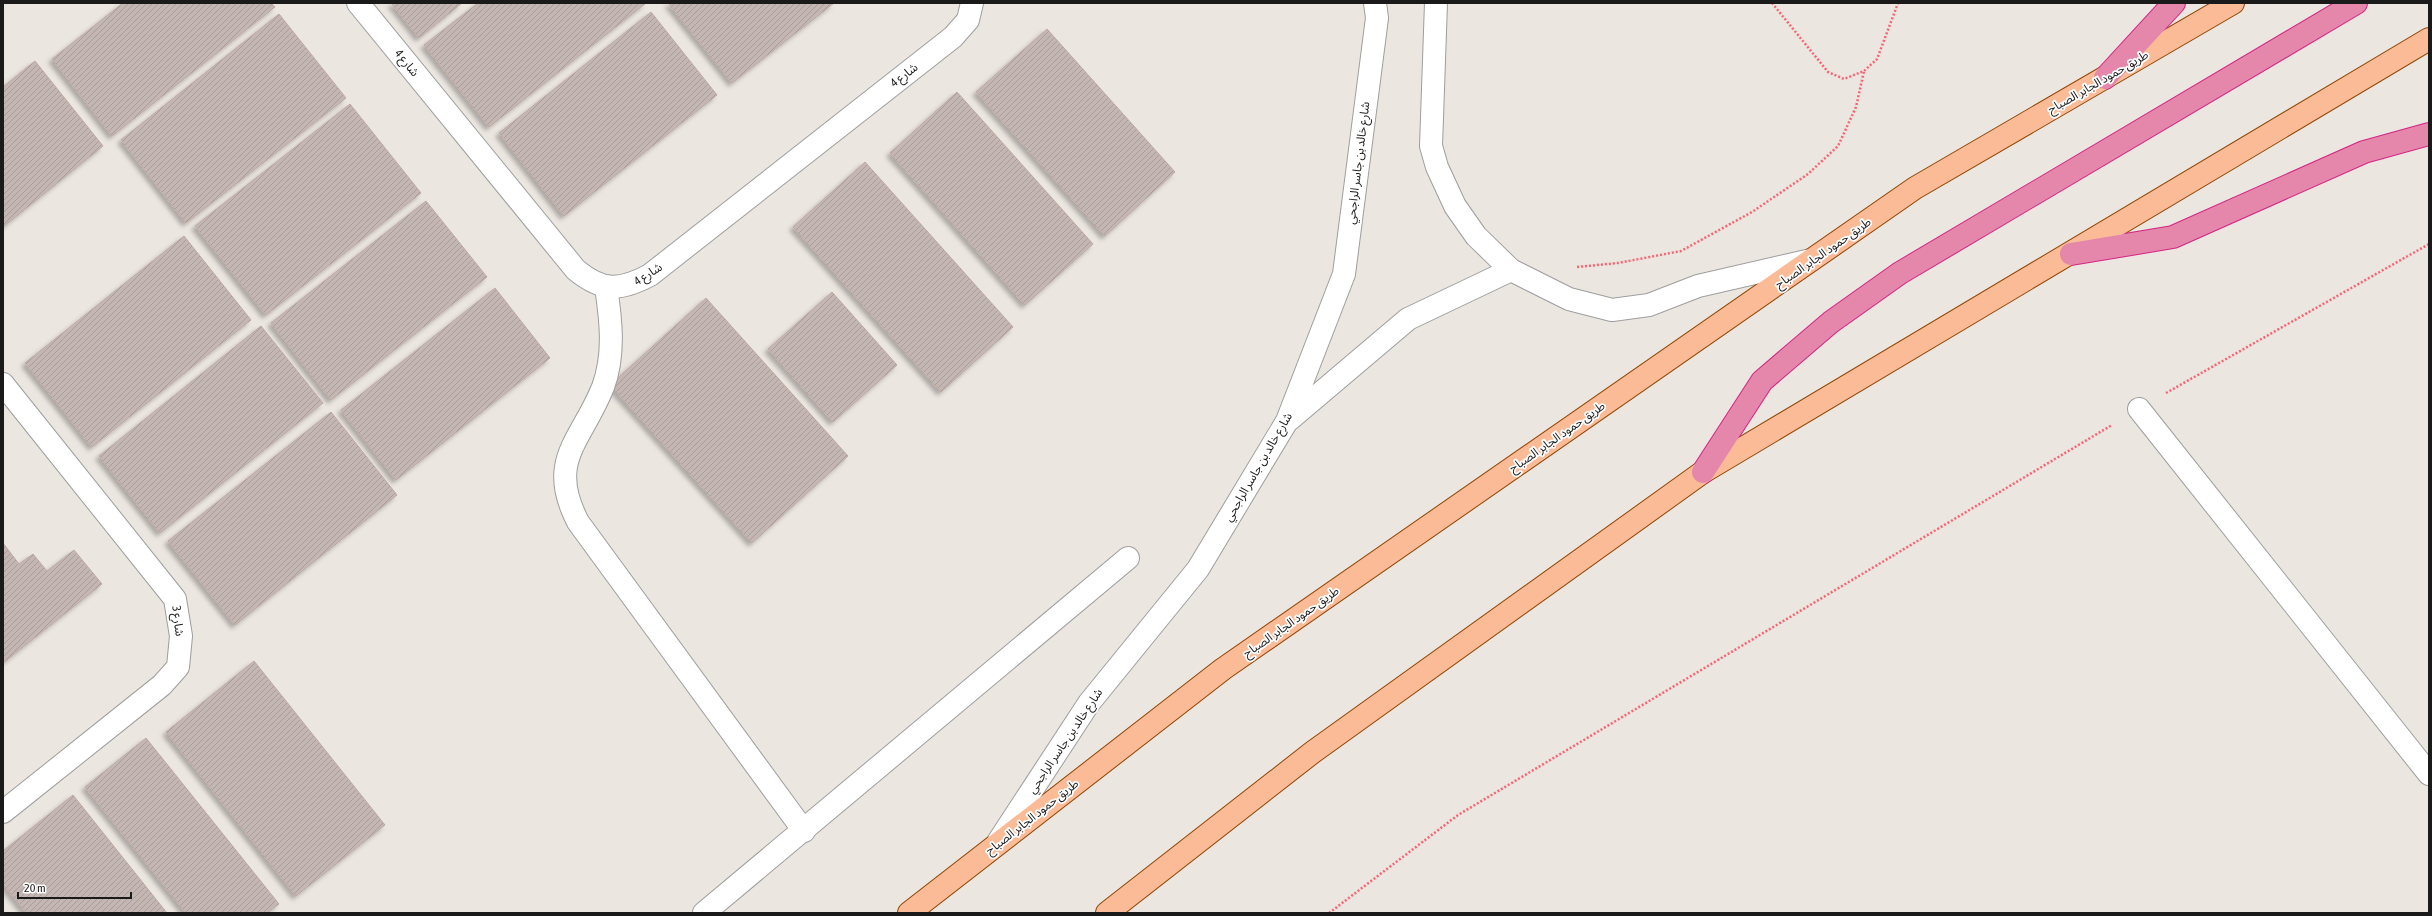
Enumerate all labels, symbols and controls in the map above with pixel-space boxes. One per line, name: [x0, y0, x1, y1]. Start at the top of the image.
street label: شارع 4: [390, 47, 422, 81]
street label: طريق حمود الجابر الصباح: [2045, 47, 2152, 118]
street label: شارع 4: [888, 60, 922, 92]
street label: شارع خالد بن جاسر الراجحي: [1344, 101, 1375, 226]
street label: طريق حمود الجابر الصباح: [1772, 215, 1875, 293]
street label: شارع 4: [631, 260, 666, 290]
street label: طريق حمود الجابر الصباح: [1506, 399, 1609, 477]
street label: شارع خالد بن جاسر الراجحي: [1221, 410, 1297, 525]
street label: طريق حمود الجابر الصباح: [1240, 584, 1343, 662]
street label: شارع 3: [167, 605, 187, 637]
street label: شارع خالد بن جاسر الراجحي: [1025, 686, 1108, 798]
street label: طريق حمود الجابر الصباح: [983, 776, 1082, 859]
scale bar: [18, 874, 131, 900]
text: 20 m: [24, 881, 46, 895]

